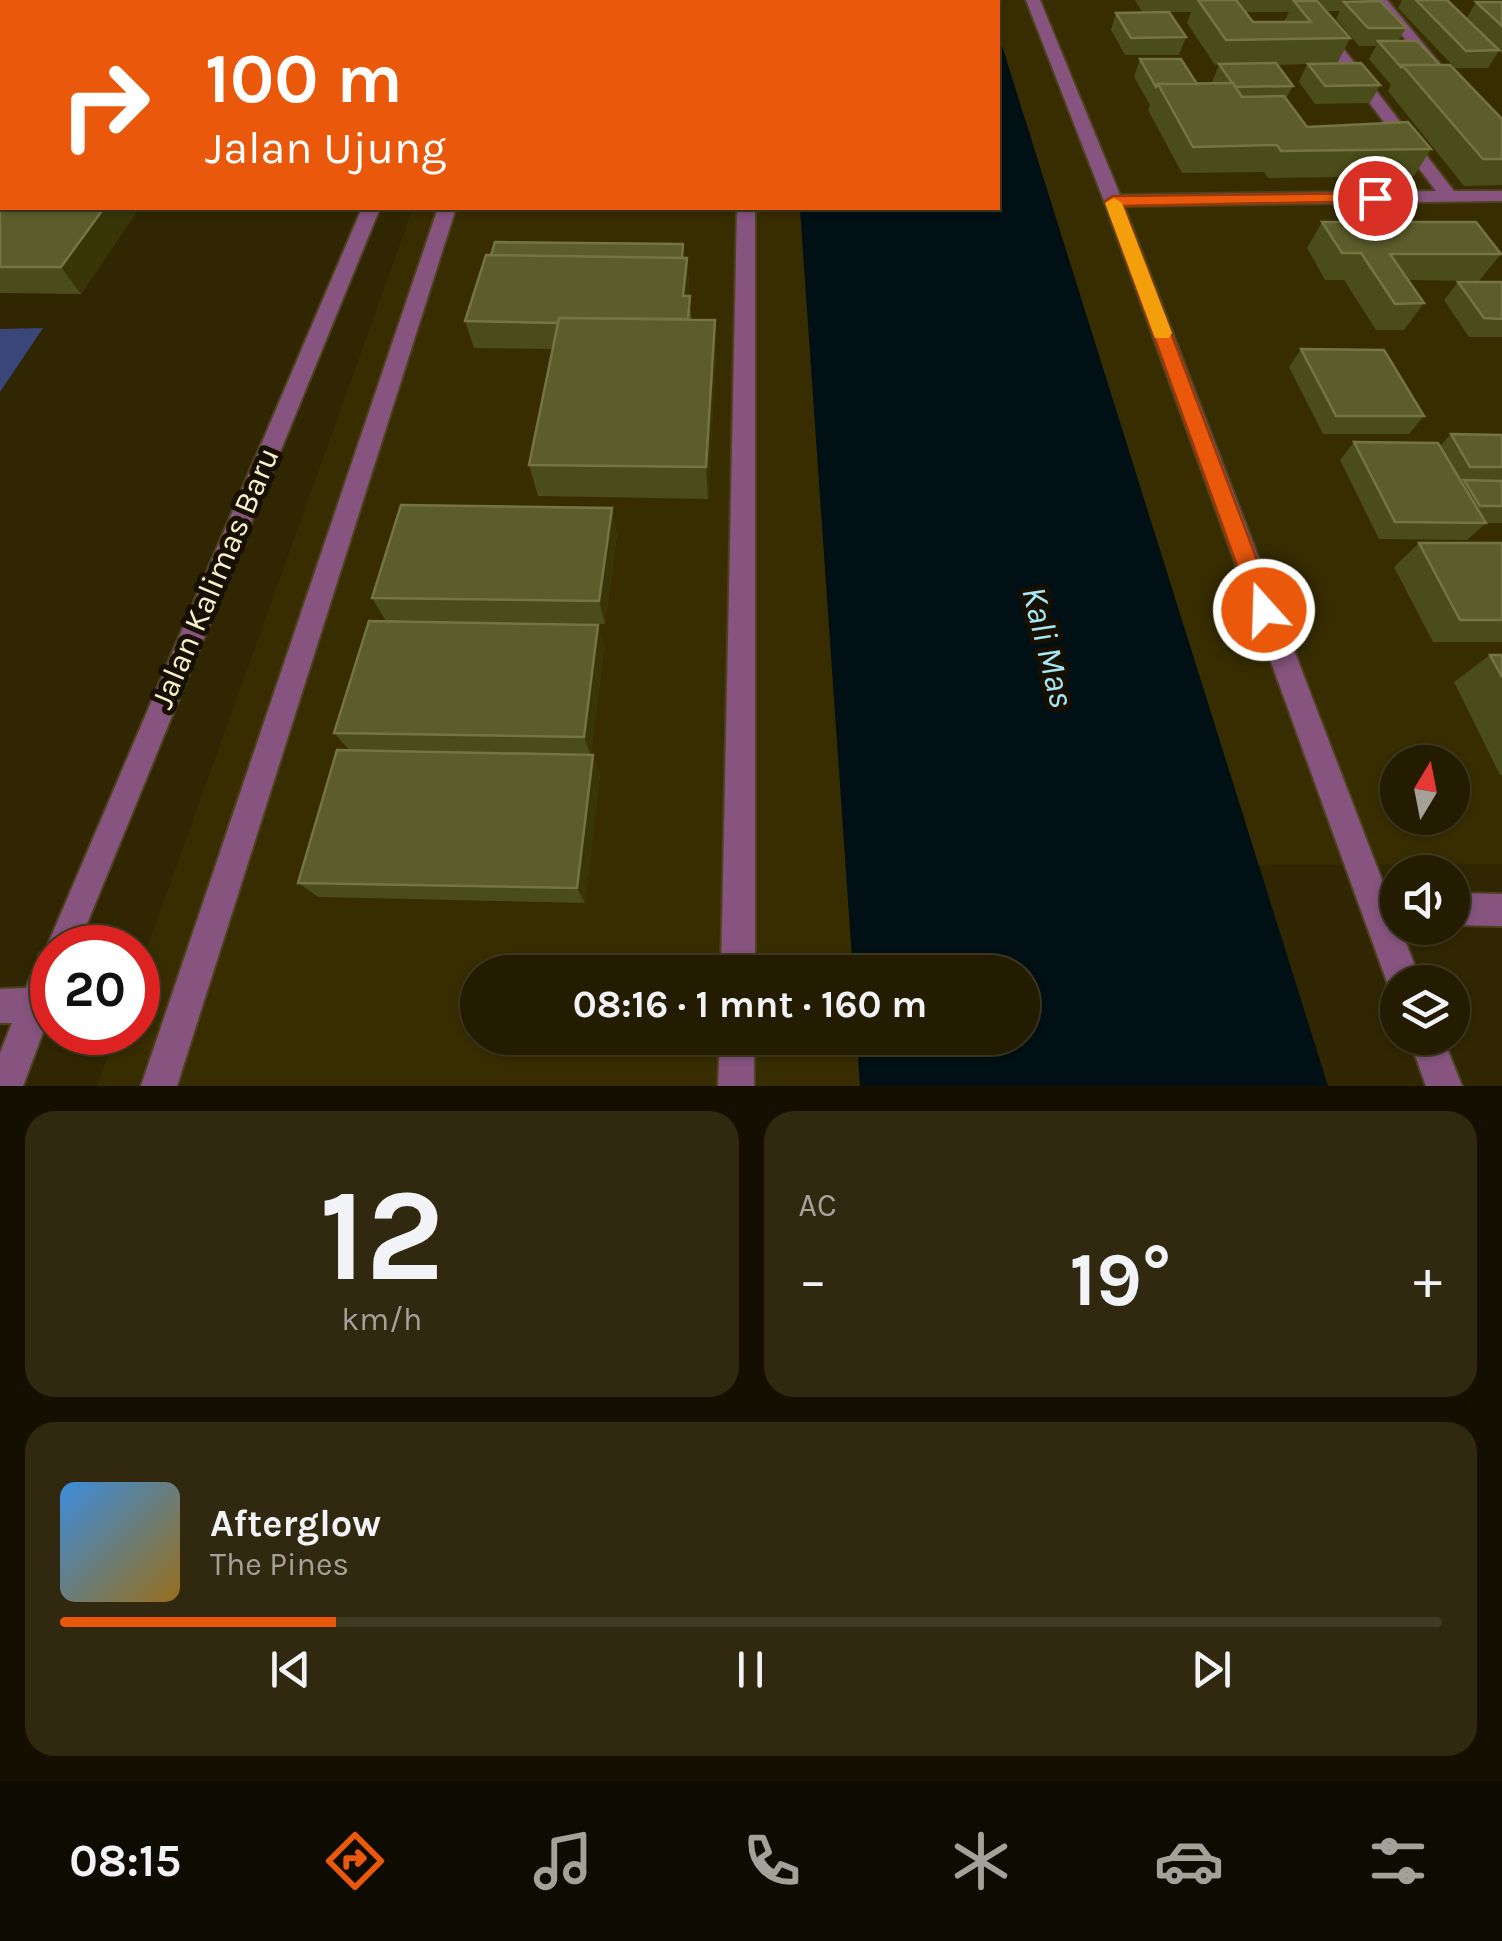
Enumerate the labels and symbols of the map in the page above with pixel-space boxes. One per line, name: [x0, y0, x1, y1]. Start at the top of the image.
pin: [1333, 156, 1418, 241]
street label: Jalan Kalimas Baru: [143, 442, 287, 714]
position arrow: [1212, 558, 1316, 662]
water label: Kali Mas: [1013, 582, 1083, 712]
north arrow: [1380, 745, 1470, 835]
speed limit sign: 20: [30, 925, 160, 1055]

